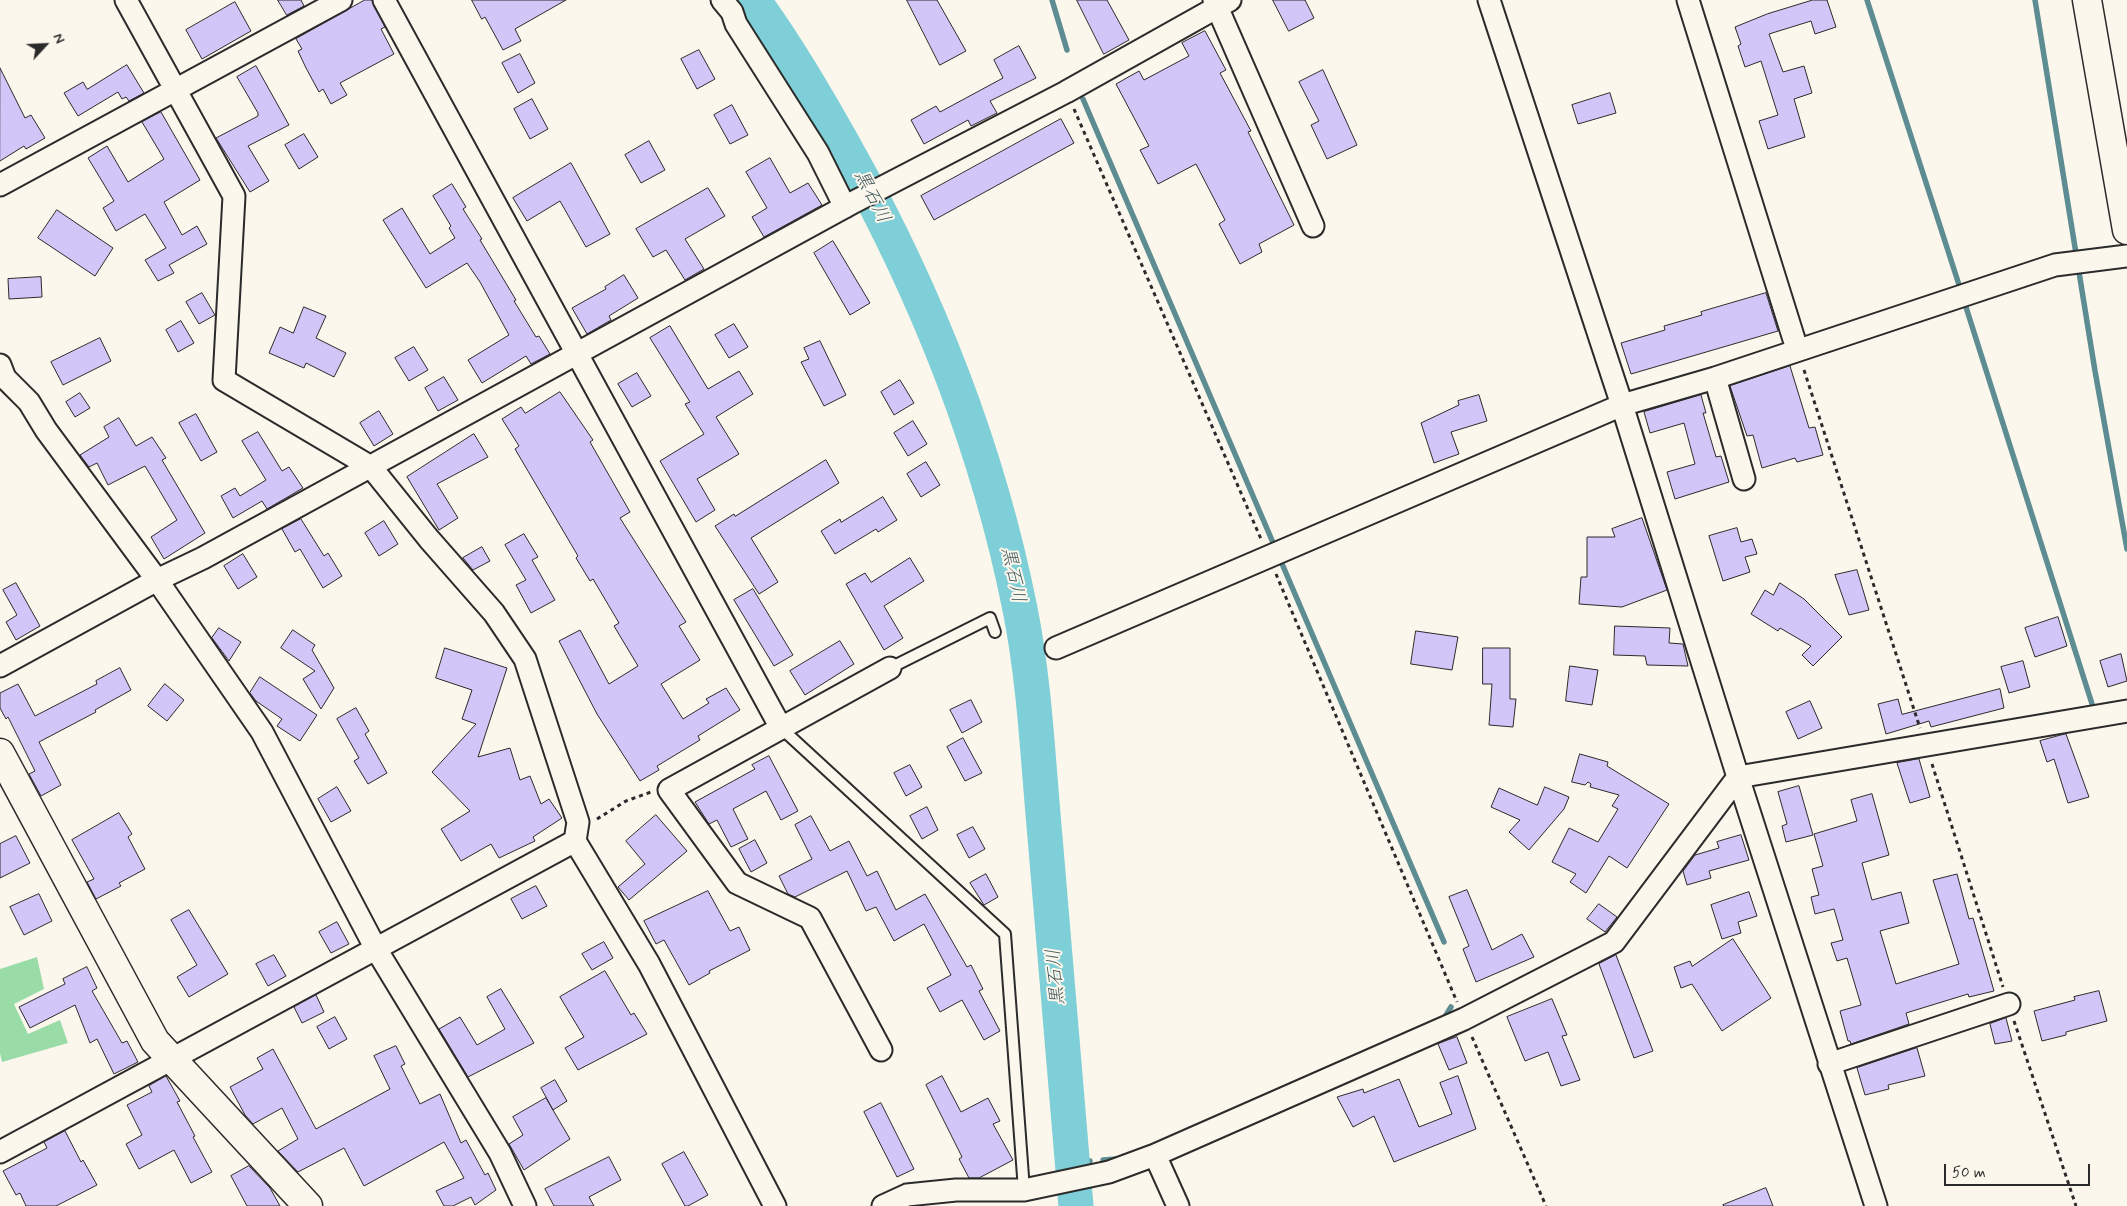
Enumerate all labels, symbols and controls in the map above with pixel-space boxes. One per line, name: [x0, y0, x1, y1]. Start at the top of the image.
north arrow: [20, 20, 70, 70]
text: N: [48, 31, 69, 47]
water label: 黒石川: [848, 166, 894, 228]
water label: 黒石川: [995, 545, 1029, 605]
water label: 黒石川: [1043, 948, 1071, 1006]
scale bar: [1947, 1154, 2093, 1186]
text: 50 m: [1952, 1163, 1986, 1183]

